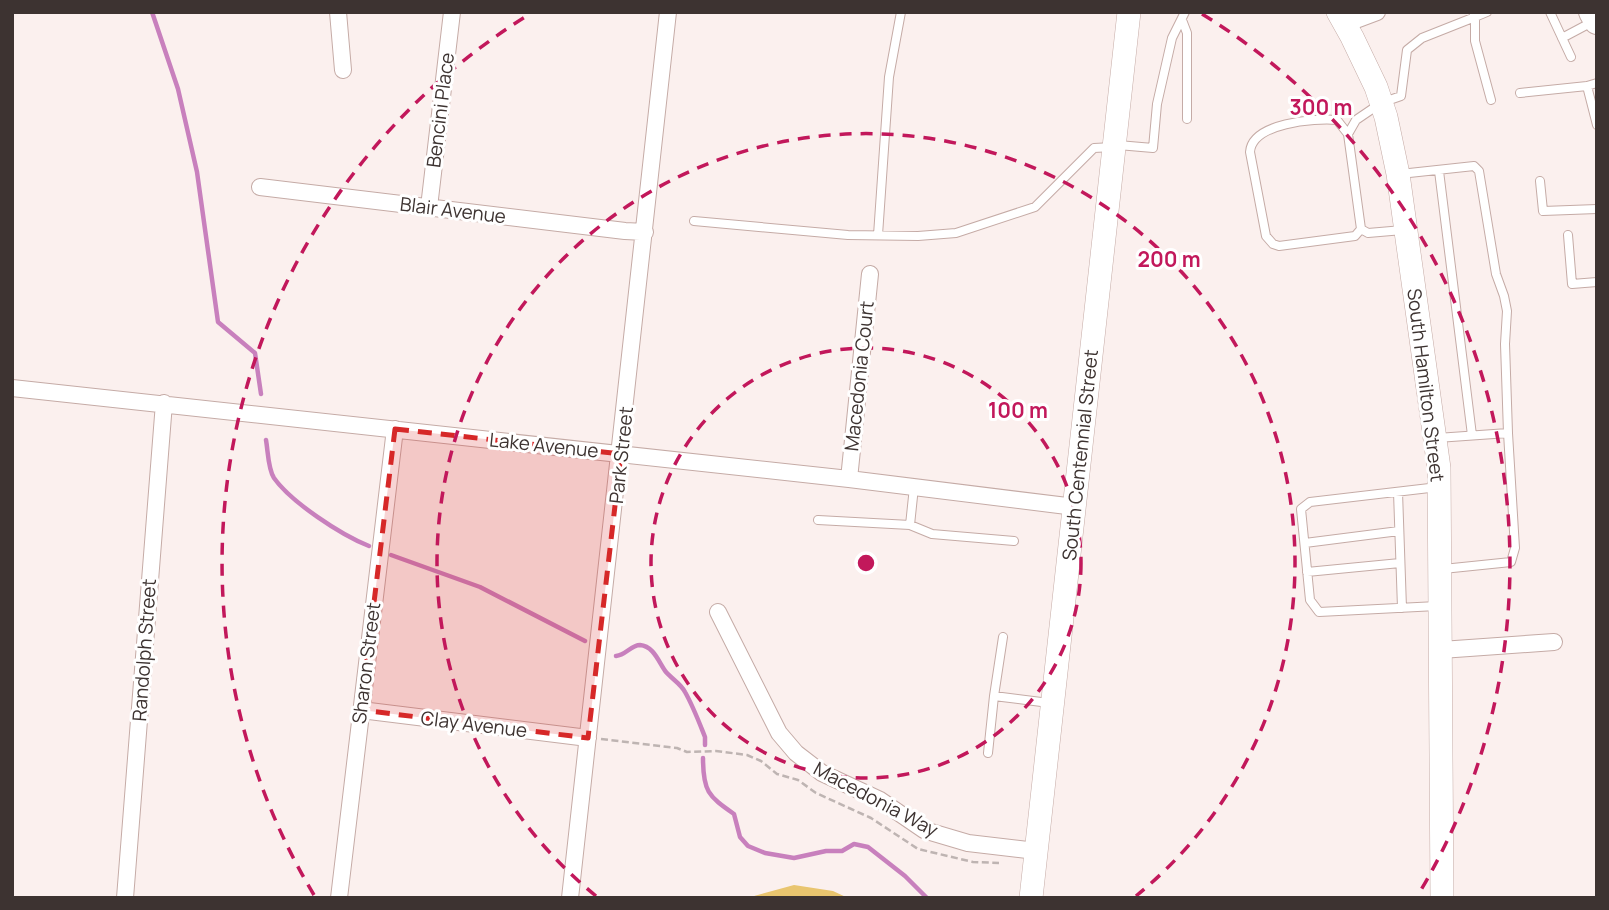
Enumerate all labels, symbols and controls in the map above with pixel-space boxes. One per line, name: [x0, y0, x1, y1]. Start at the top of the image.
street label: Bencini Place: [420, 51, 460, 169]
text: 300 m: [1290, 93, 1352, 121]
street label: Blair Avenue: [398, 191, 508, 229]
text: 200 m: [1137, 245, 1201, 273]
street label: South Hamilton Street: [1401, 287, 1451, 483]
street label: Macedonia Court: [838, 300, 880, 452]
street label: South Centennial Street: [1056, 348, 1104, 562]
text: 100 m: [988, 396, 1048, 424]
street label: Park Street: [603, 405, 639, 505]
street label: Lake Avenue: [488, 426, 600, 464]
centre of rings: [854, 551, 878, 575]
street label: Randolph Street: [126, 578, 162, 722]
street label: Sharon Street: [346, 601, 386, 725]
street label: Clay Avenue: [419, 705, 529, 743]
street label: Macedonia Way: [809, 755, 943, 843]

